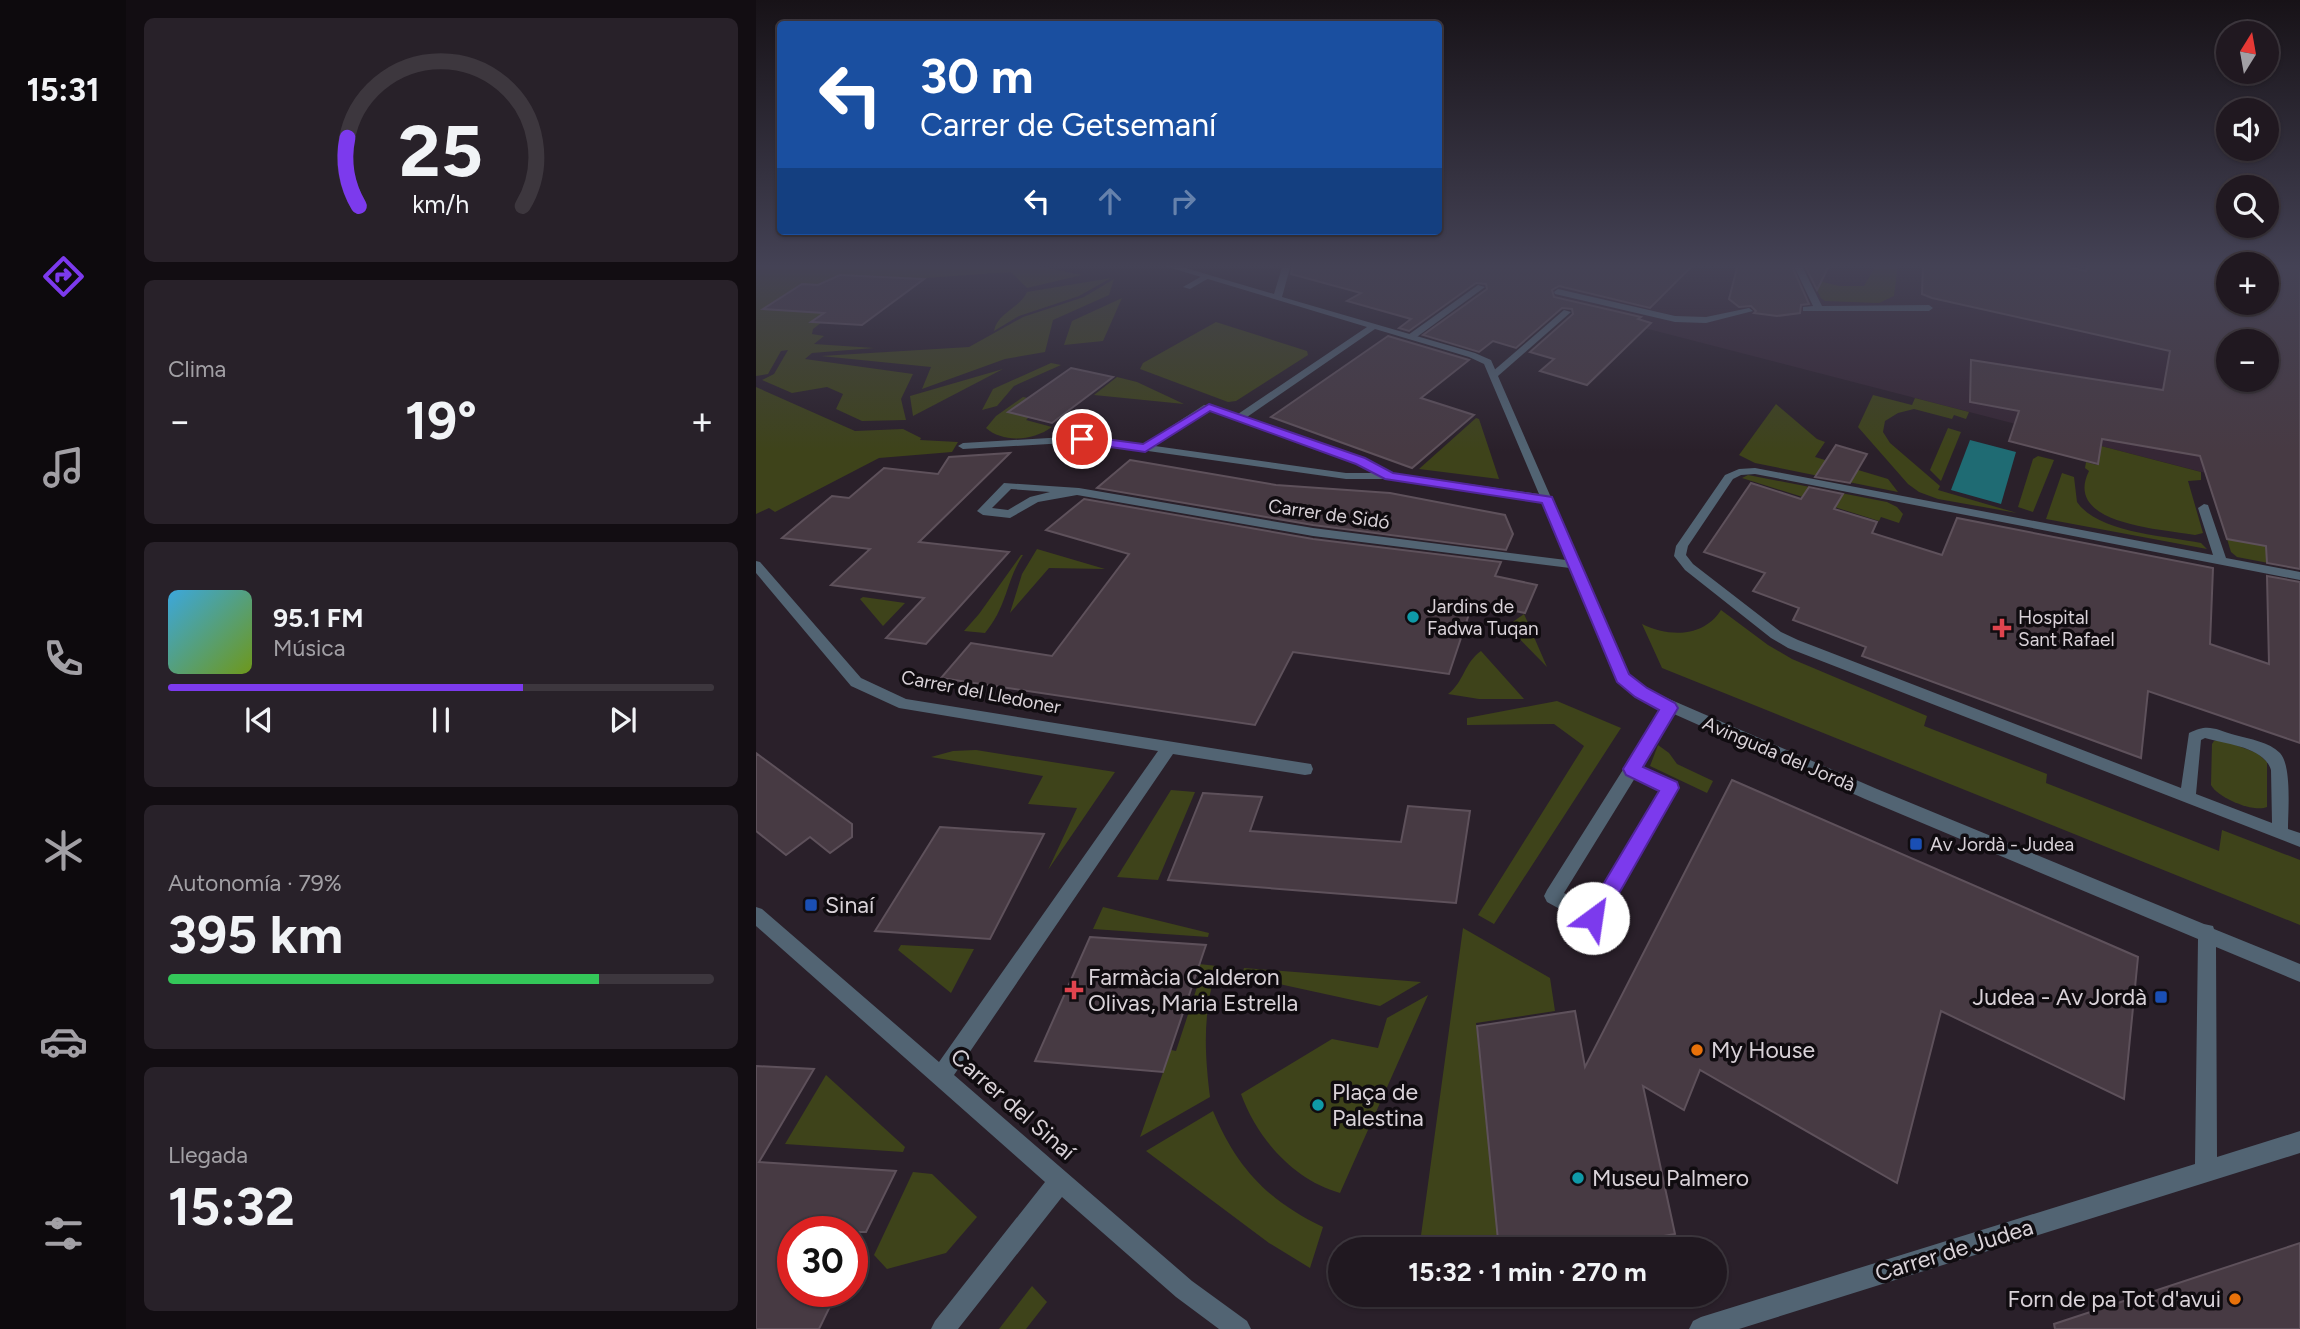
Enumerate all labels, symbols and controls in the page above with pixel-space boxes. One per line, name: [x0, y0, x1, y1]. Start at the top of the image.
north arrow: [2216, 21, 2278, 84]
map controls: [2216, 21, 2279, 392]
text: 30 m: [920, 46, 1033, 105]
icon: left: [805, 49, 896, 140]
text: 15:31: [26, 71, 100, 109]
button: sound: [2216, 98, 2279, 161]
text: Carrer de Getsemaní: [920, 106, 1216, 144]
text: 25: [399, 107, 483, 194]
button: search: [2216, 175, 2279, 238]
icon: left: [1018, 182, 1056, 220]
icon: ahead: [1091, 182, 1129, 220]
icon: right: [1164, 182, 1202, 220]
text: km/h: [412, 189, 470, 219]
icon: directions: [39, 252, 88, 301]
button: +: [2216, 252, 2279, 315]
button: −: [2216, 329, 2279, 392]
text: Clima: [168, 355, 226, 383]
text: 19°: [405, 390, 477, 452]
text: −: [168, 398, 192, 444]
text: +: [690, 398, 714, 444]
pin: [1052, 409, 1112, 469]
icon: arrive: [1063, 420, 1101, 458]
icon: music: [39, 443, 88, 492]
street label: Carrer de Sidó: [1267, 494, 1391, 534]
place label: Jardins de Fadwa Tuqan: [1427, 595, 1539, 640]
text: 95.1 FM: [273, 602, 363, 634]
place label: Hospital Sant Rafael: [2018, 606, 2115, 651]
marker: Jardins de Fadwa Tuqan: [1405, 609, 1421, 625]
marker: Hospital Sant Rafael: [1992, 618, 2012, 638]
icon: phone: [39, 634, 88, 683]
text: Música: [273, 634, 346, 662]
street label: Carrer del Lledoner: [899, 665, 1063, 719]
icon: previous: [240, 701, 278, 739]
icon: pause: [422, 701, 460, 739]
icon: next: [604, 701, 642, 739]
street label: Avinguda del Jordà: [1699, 712, 1859, 796]
icon: climate: [39, 826, 88, 875]
place label: Av Jordà - Judea: [1930, 833, 2074, 856]
marker: Av Jordà - Judea: [1908, 836, 1924, 852]
text: Autonomía · 79%: [168, 869, 342, 897]
position arrow: [1556, 881, 1630, 955]
place label: Sinaí: [825, 891, 876, 919]
marker: Sinaí: [803, 897, 819, 913]
text: 395 km: [168, 904, 343, 966]
place label: Farmàcia Calderon Olivas, Maria Estrella: [1088, 963, 1298, 1017]
marker: Farmàcia Calderon Olivas, Maria Estrella: [1066, 982, 1082, 998]
place label: Judea - Av Jordà: [1973, 983, 2147, 1011]
marker: Judea - Av Jordà: [2153, 989, 2169, 1005]
icon: car: [39, 1017, 88, 1066]
place label: My House: [1711, 1036, 1815, 1064]
street label: Carrer del Sinaí: [945, 1042, 1082, 1167]
marker: My House: [1689, 1042, 1705, 1058]
place label: Plaça de Palestina: [1332, 1078, 1424, 1132]
marker: Plaça de Palestina: [1310, 1097, 1326, 1113]
text: Llegada: [168, 1141, 248, 1169]
place label: Museu Palmero: [1592, 1164, 1749, 1192]
marker: Museu Palmero: [1570, 1170, 1586, 1186]
text: 15:32: [168, 1176, 295, 1238]
icon: filters: [39, 1209, 88, 1258]
street label: Carrer de Judea: [1871, 1213, 2037, 1287]
speed limit sign: 30: [777, 1216, 868, 1307]
text: 15:32 · 1 min · 270 m: [1408, 1256, 1647, 1288]
place label: Forn de pa Tot d'avui: [2008, 1285, 2221, 1313]
marker: Forn de pa Tot d'avui: [2227, 1291, 2243, 1307]

